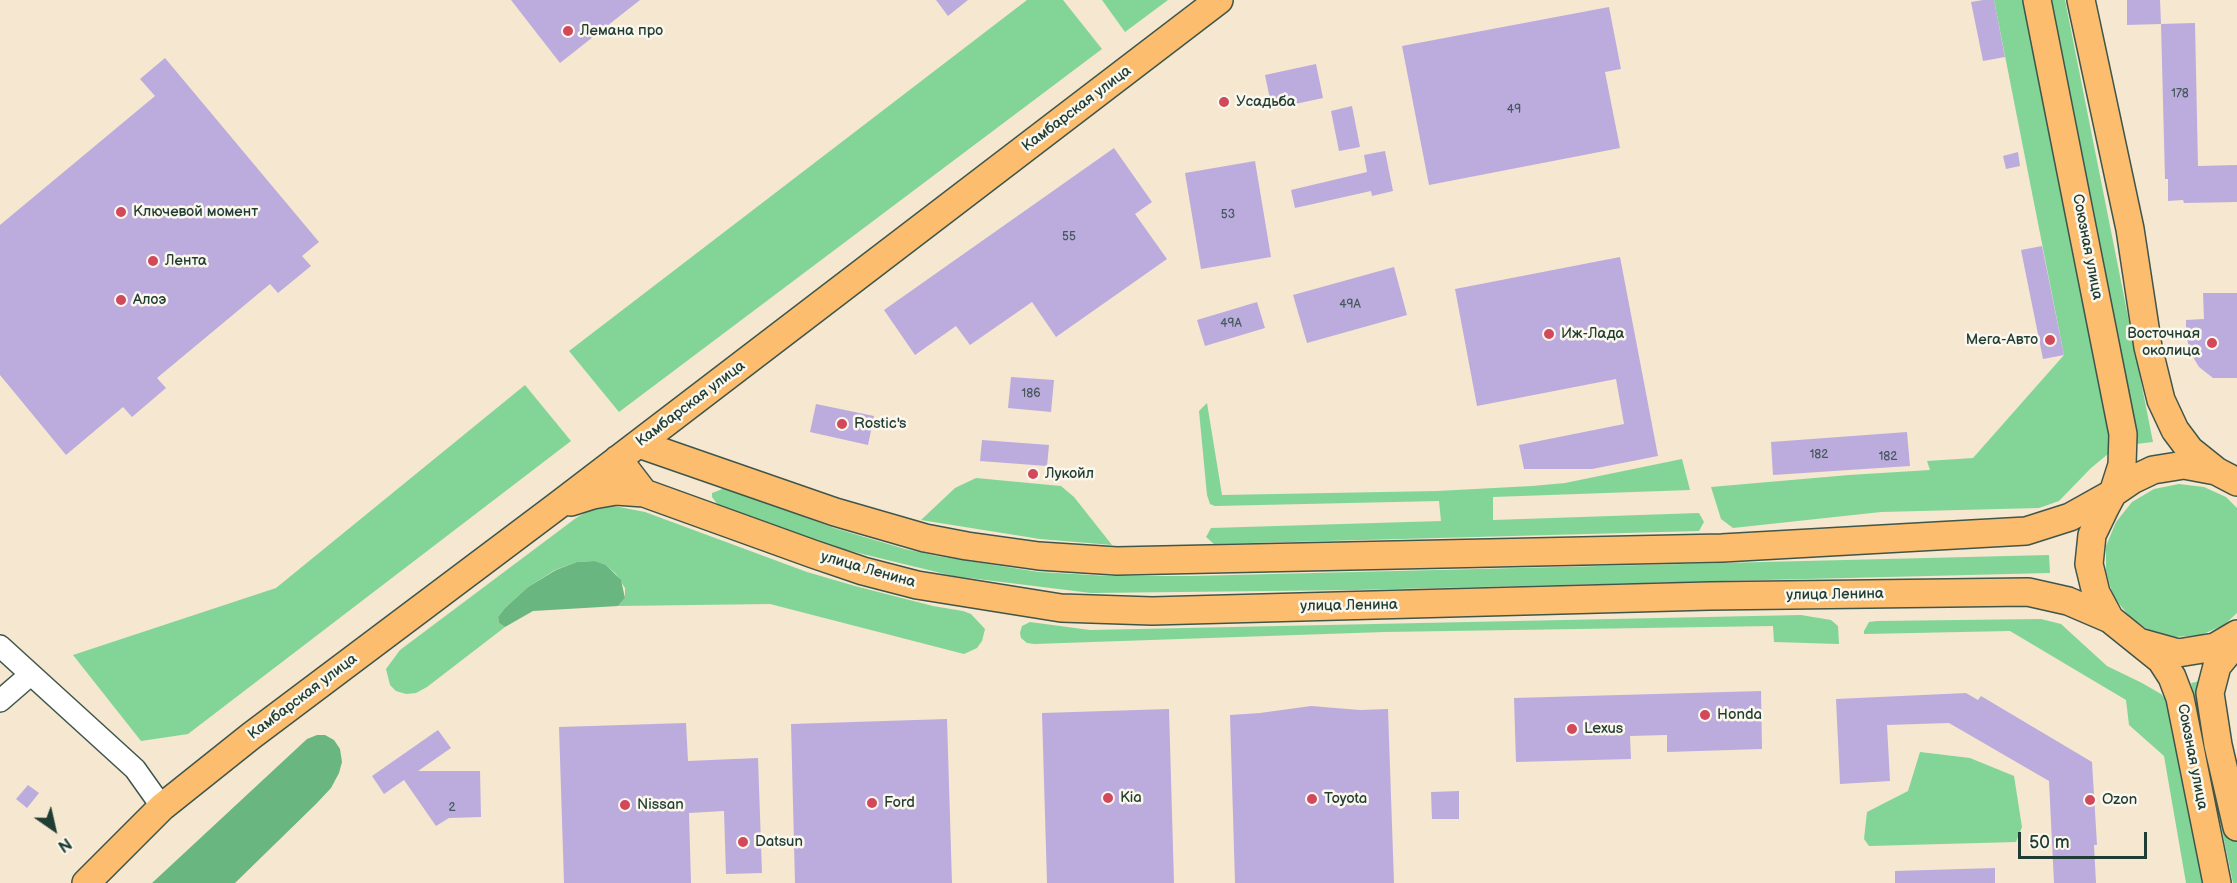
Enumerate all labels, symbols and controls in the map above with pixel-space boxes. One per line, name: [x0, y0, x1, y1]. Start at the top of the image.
place label: Лемана про: [580, 22, 663, 40]
marker: Лемана про: [561, 24, 575, 38]
street label: Камбарская улица: [1019, 62, 1135, 156]
house number: 178: [2171, 87, 2189, 101]
place label: Усадьба: [1236, 93, 1296, 111]
marker: Усадьба: [1217, 95, 1231, 109]
house number: 49: [1507, 103, 1521, 117]
street label: Союзная улица: [2068, 193, 2106, 301]
place label: Ключевой момент: [133, 203, 258, 221]
marker: Ключевой момент: [114, 205, 128, 219]
house number: 53: [1221, 208, 1235, 222]
house number: 55: [1062, 230, 1076, 244]
place label: Лента: [165, 252, 207, 270]
marker: Лента: [146, 254, 160, 268]
place label: Алоэ: [133, 291, 166, 309]
marker: Алоэ: [114, 293, 128, 307]
house number: 49А: [1339, 298, 1361, 312]
house number: 49А: [1220, 317, 1242, 331]
place label: Иж-Лада: [1561, 325, 1624, 343]
place label: Восточная околица: [2127, 325, 2200, 360]
marker: Иж-Лада: [1542, 327, 1556, 341]
place label: Мега-Авто: [1966, 331, 2038, 349]
marker: Мега-Авто: [2043, 333, 2057, 347]
marker: Восточная околица: [2205, 336, 2219, 350]
street label: Камбарская улица: [633, 357, 749, 451]
house number: 186: [1022, 387, 1040, 401]
place label: Rostic's: [854, 415, 906, 433]
marker: Rostic's: [835, 417, 849, 431]
house number: 182: [1810, 448, 1828, 462]
house number: 182: [1879, 450, 1897, 464]
place label: Лукойл: [1045, 465, 1094, 483]
marker: Лукойл: [1026, 467, 1040, 481]
street label: улица Ленина: [819, 548, 917, 592]
street label: улица Ленина: [1786, 585, 1884, 605]
street label: улица Ленина: [1300, 596, 1398, 616]
street label: Камбарская улица: [245, 650, 361, 744]
street label: Союзная улица: [2173, 703, 2211, 811]
place label: Honda: [1717, 706, 1762, 724]
marker: Honda: [1698, 708, 1712, 722]
place label: Lexus: [1584, 720, 1623, 738]
marker: Lexus: [1565, 722, 1579, 736]
place label: Kia: [1120, 789, 1142, 807]
place label: Toyota: [1324, 790, 1367, 808]
marker: Kia: [1101, 791, 1115, 805]
place label: Ozon: [2102, 791, 2137, 809]
marker: Toyota: [1305, 792, 1319, 806]
marker: Ozon: [2083, 793, 2097, 807]
place label: Ford: [884, 794, 915, 812]
place label: Nissan: [637, 796, 684, 814]
marker: Ford: [865, 796, 879, 810]
marker: Nissan: [618, 798, 632, 812]
north arrow: [24, 799, 84, 859]
house number: 2: [448, 801, 456, 815]
scale bar: [2021, 820, 2150, 858]
text: 50 m: [2029, 832, 2070, 853]
text: N: [54, 833, 75, 856]
place label: Datsun: [755, 833, 803, 851]
marker: Datsun: [736, 835, 750, 849]

